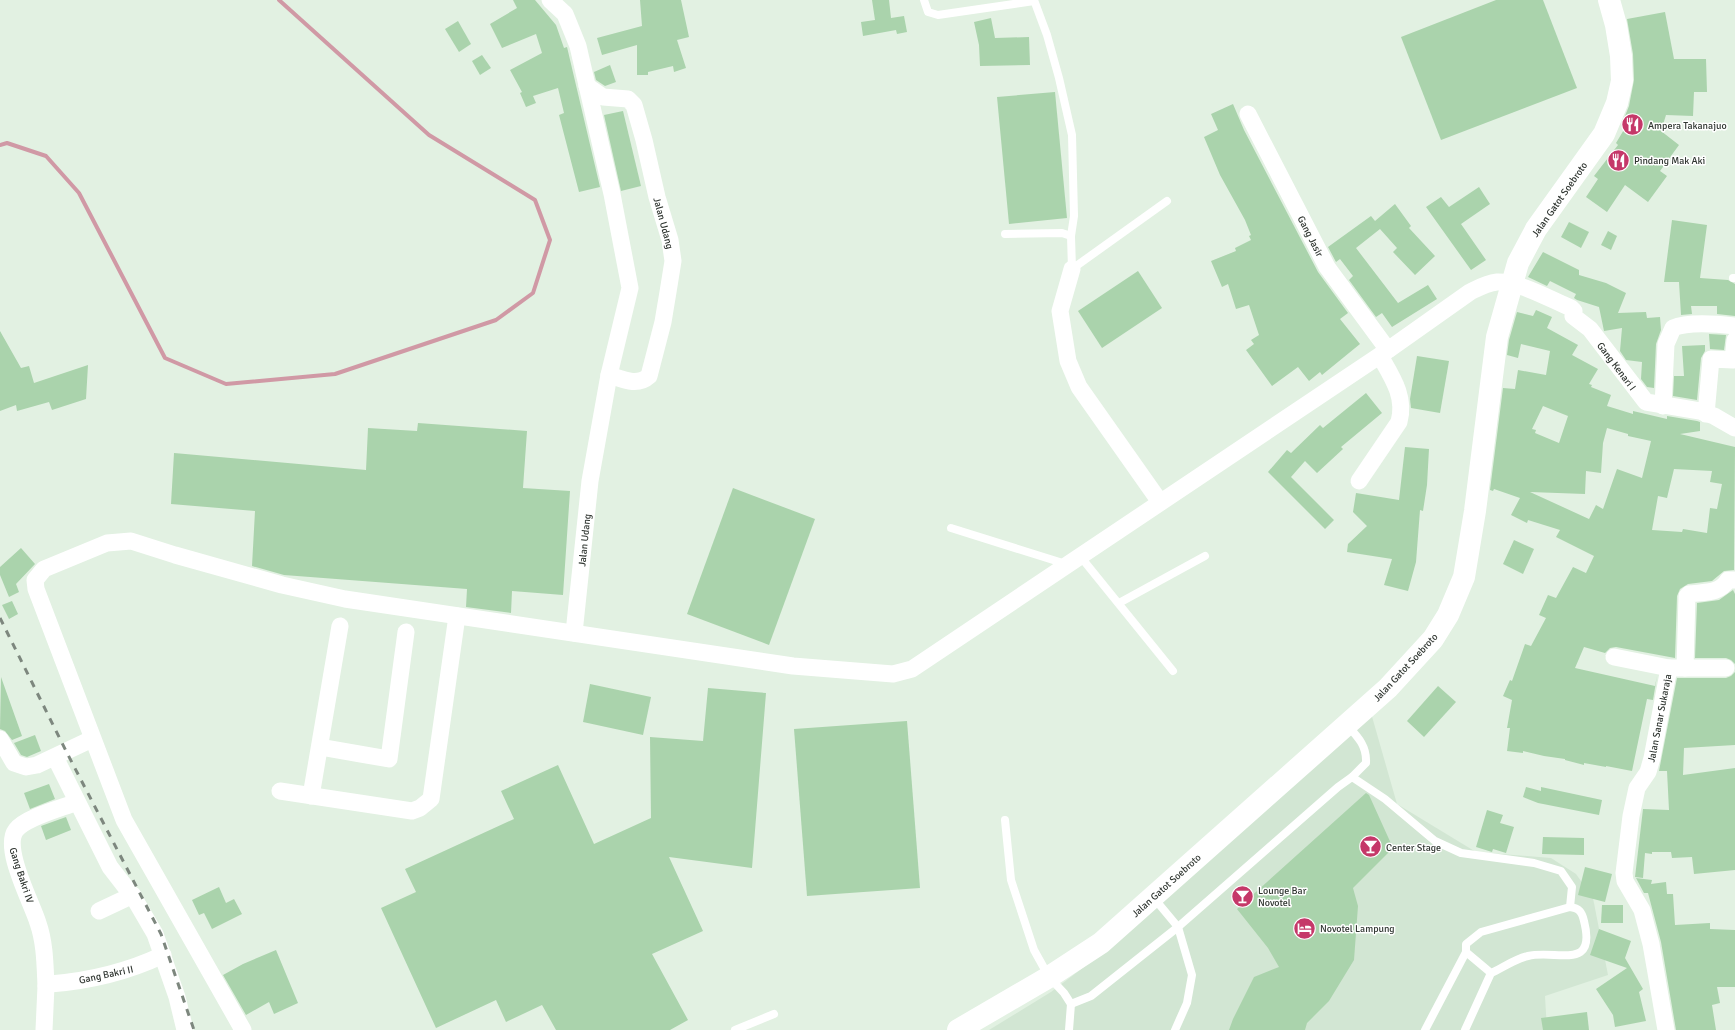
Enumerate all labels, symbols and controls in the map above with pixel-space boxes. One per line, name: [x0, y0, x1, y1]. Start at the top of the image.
restaurant icon: Ampera Takanajuo: [1620, 112, 1646, 138]
place label: Ampera Takanajuo: [1648, 120, 1727, 132]
restaurant icon: Pindang Mak Aki: [1605, 147, 1631, 173]
place label: Pindang Mak Aki: [1634, 155, 1705, 167]
street label: Jalan Gatot Soebroto: [1529, 160, 1590, 239]
street label: Jalan Udang: [650, 196, 676, 250]
street label: Gang Jasir: [1295, 214, 1326, 259]
street label: Gang Kenari I: [1594, 340, 1638, 393]
street label: Jalan Udang: [576, 513, 594, 567]
street label: Jalan Gatot Soebroto: [1371, 631, 1440, 704]
street label: Jalan Sanar Sukaraja: [1646, 673, 1674, 763]
bar icon: Center Stage: [1358, 834, 1384, 860]
place label: Center Stage: [1386, 842, 1441, 854]
street label: Gang Bakri IV: [6, 846, 36, 905]
street label: Jalan Gatot Soebroto: [1130, 852, 1204, 920]
bar icon: Lounge Bar Novotel: [1229, 883, 1255, 909]
place label: Lounge Bar Novotel: [1258, 885, 1307, 909]
hotel icon: Novotel Lampung: [1291, 915, 1317, 941]
place label: Novotel Lampung: [1320, 923, 1395, 935]
street label: Gang Bakri II: [78, 963, 134, 987]

